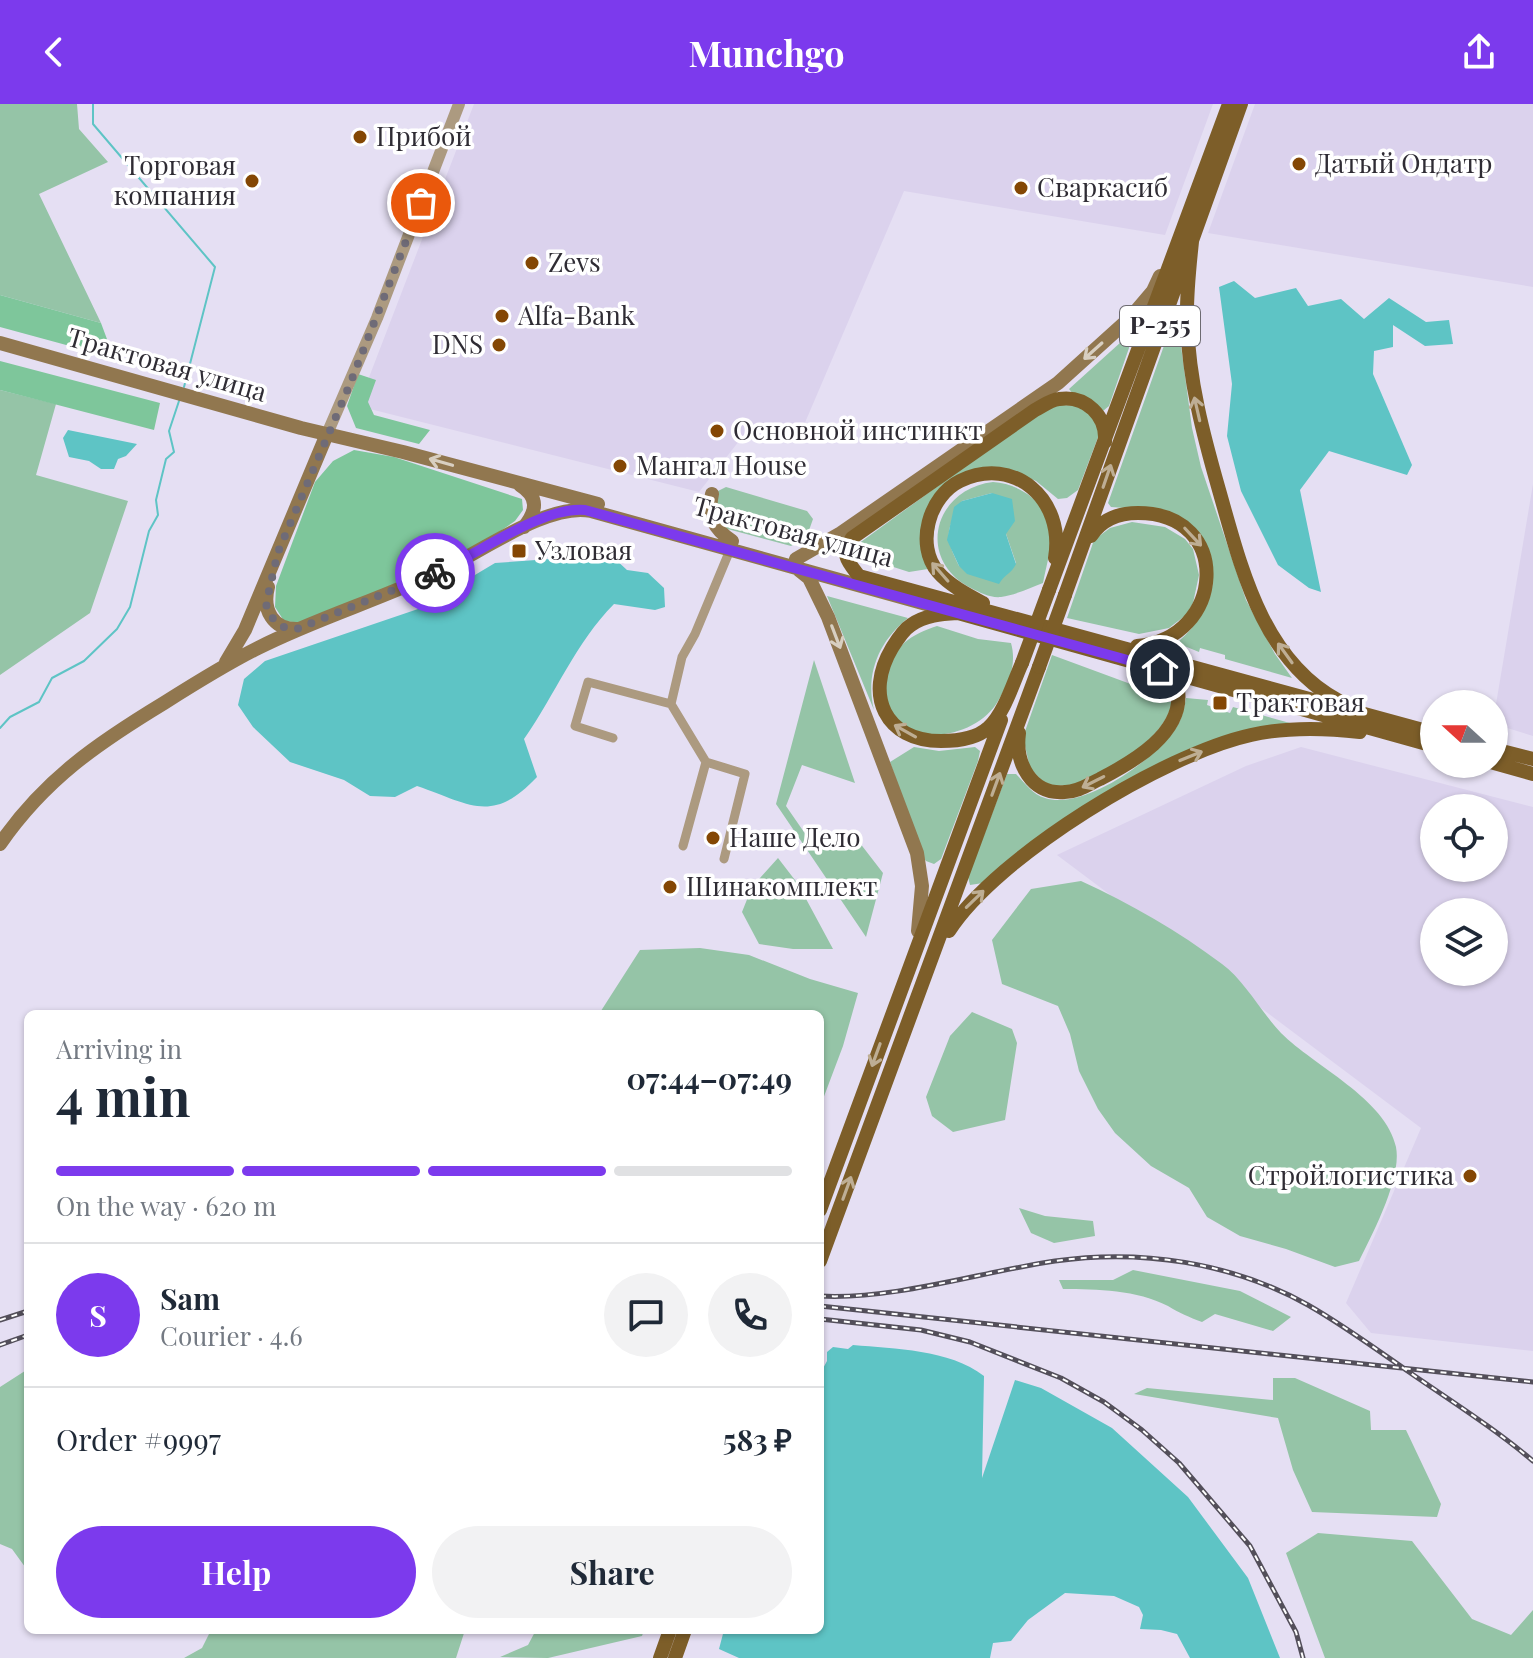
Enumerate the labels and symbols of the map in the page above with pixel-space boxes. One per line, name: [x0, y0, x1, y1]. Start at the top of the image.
place label: Прибой: [376, 118, 472, 153]
marker: Прибой: [351, 128, 369, 146]
place label: Датый Ондатр: [1315, 145, 1492, 180]
place label: Торговая компания: [114, 147, 236, 212]
marker: Датый Ондатр: [1290, 155, 1308, 173]
pin: [387, 169, 455, 237]
place label: Сваркаcиб: [1037, 169, 1168, 204]
marker: Торговая компания: [243, 172, 261, 190]
marker: Сваркаcиб: [1012, 179, 1030, 197]
place label: Zevs: [548, 244, 601, 279]
marker: Zevs: [523, 254, 541, 272]
place label: Alfa-Bank: [517, 297, 636, 332]
road number: Р-255: [1120, 306, 1200, 346]
marker: Alfa-Bank: [493, 307, 511, 325]
street label: Трактовая улица: [64, 318, 271, 409]
place label: DNS: [432, 326, 483, 361]
marker: DNS: [490, 336, 508, 354]
one-way arrow: [1084, 341, 1104, 359]
one-way arrow: [1189, 397, 1204, 423]
place label: Основной инстинкт: [733, 412, 983, 447]
marker: Основной инстинкт: [708, 422, 726, 440]
place label: Мангал House: [636, 447, 807, 482]
one-way arrow: [429, 454, 455, 469]
marker: Мангал House: [611, 457, 629, 475]
one-way arrow: [1101, 464, 1115, 489]
street label: Трактовая улица: [690, 487, 897, 574]
one-way arrow: [1183, 527, 1202, 547]
place label: Узловая: [534, 532, 632, 567]
courier: [395, 533, 475, 613]
marker: Узловая: [510, 542, 528, 560]
one-way arrow: [931, 562, 949, 582]
one-way arrow: [830, 624, 844, 649]
pin: [1126, 635, 1194, 703]
one-way arrow: [1276, 642, 1293, 664]
place label: Трактовая: [1236, 684, 1365, 719]
north arrow: [1420, 690, 1508, 778]
marker: Трактовая: [1211, 694, 1229, 712]
one-way arrow: [893, 723, 917, 738]
one-way arrow: [1178, 748, 1203, 763]
one-way arrow: [990, 772, 1004, 797]
one-way arrow: [1081, 775, 1105, 791]
place label: Наше Дело: [729, 819, 860, 854]
marker: Наше Дело: [704, 829, 722, 847]
place label: Шинакомплект: [686, 868, 877, 903]
marker: Шинакомплект: [661, 878, 679, 896]
one-way arrow: [965, 889, 985, 908]
one-way arrow: [868, 1043, 882, 1067]
place label: Стройлогистика: [1248, 1157, 1454, 1192]
marker: Стройлогистика: [1461, 1167, 1479, 1185]
one-way arrow: [841, 1176, 855, 1201]

